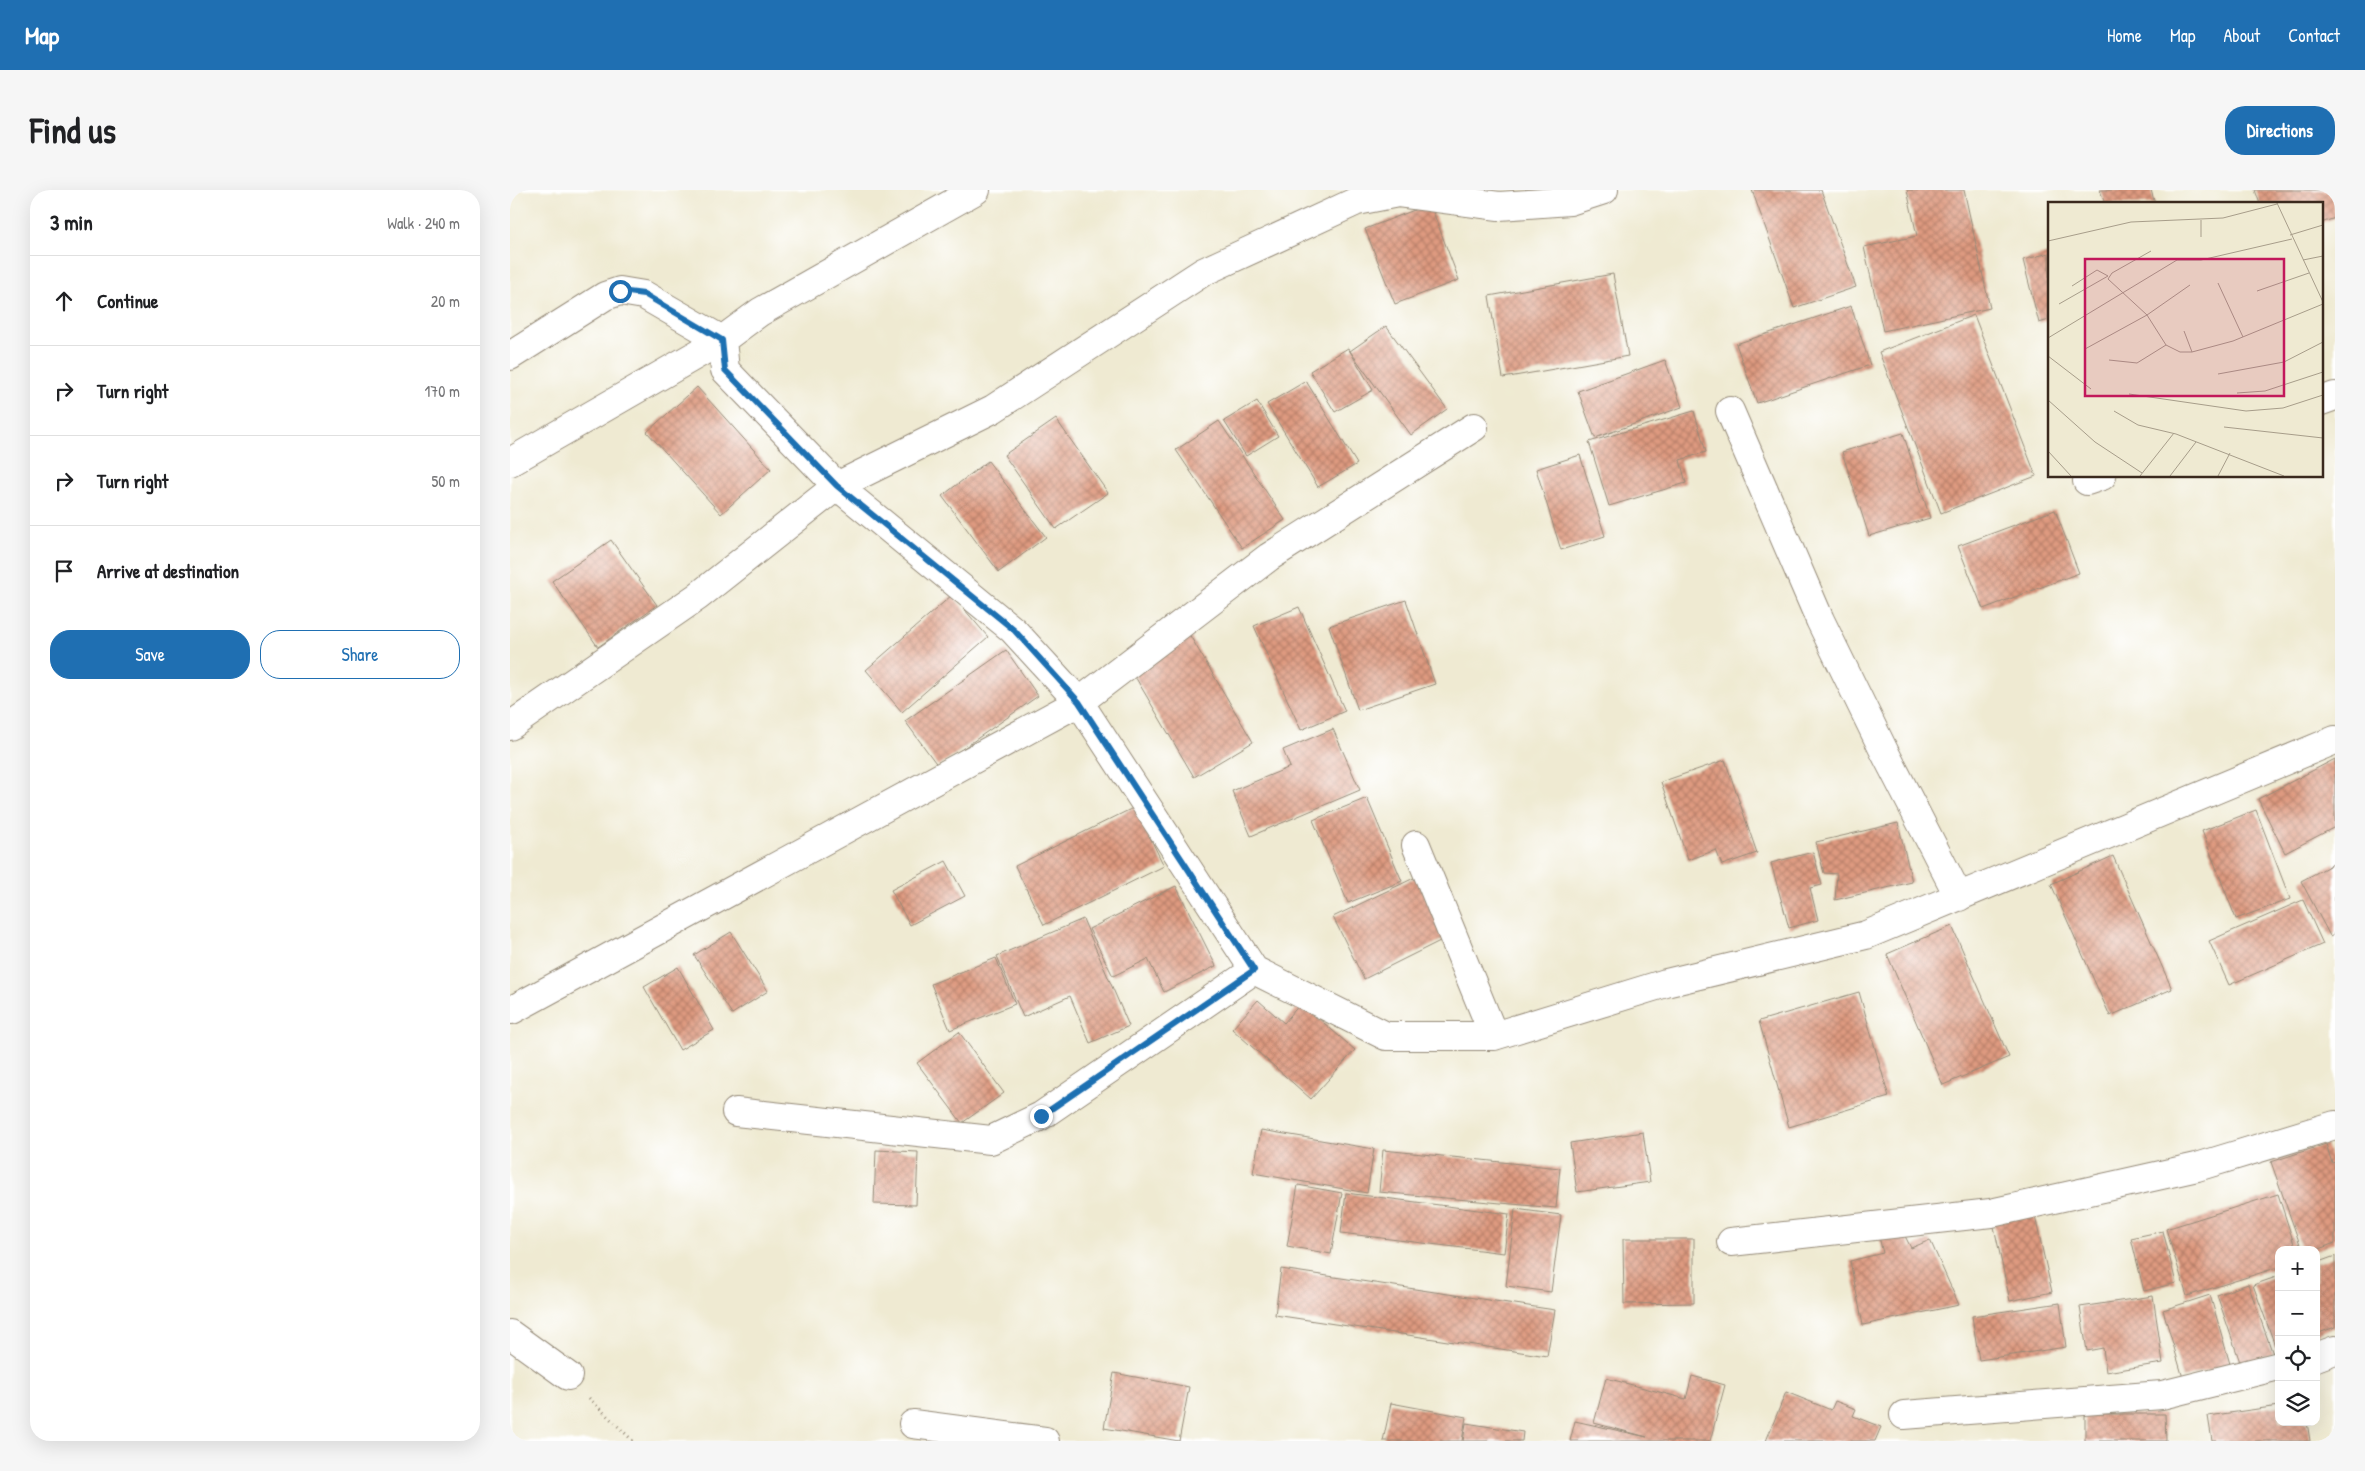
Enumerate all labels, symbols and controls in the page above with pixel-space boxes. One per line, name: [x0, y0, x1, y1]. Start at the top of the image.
text: Map: [25, 19, 59, 51]
text: Home: [2107, 23, 2142, 48]
text: Map: [2170, 23, 2195, 48]
text: About: [2223, 23, 2260, 48]
text: Contact: [2288, 23, 2340, 48]
button: Directions: [2225, 106, 2335, 155]
text: Find us: [30, 107, 116, 154]
inset map: [2048, 202, 2322, 478]
text: 3 min: [50, 208, 93, 237]
text: Walk · 240 m: [387, 212, 460, 234]
route start: [609, 280, 632, 303]
icon: ahead: [50, 287, 78, 315]
text: Continue: [97, 288, 158, 314]
text: 20 m: [431, 290, 460, 312]
icon: right: [50, 377, 78, 405]
text: Turn right: [97, 378, 168, 404]
text: 170 m: [425, 380, 460, 402]
icon: right: [50, 467, 78, 495]
text: Turn right: [97, 468, 168, 494]
text: 50 m: [432, 470, 460, 492]
icon: arrive: [50, 557, 78, 585]
text: Arrive at destination: [97, 558, 239, 584]
button: Save: [50, 630, 250, 679]
button: Share: [260, 630, 460, 679]
route end: [1030, 1105, 1053, 1128]
map controls: [2275, 1246, 2320, 1426]
button: +: [2275, 1246, 2320, 1291]
button: −: [2275, 1291, 2320, 1336]
button: locate: [2275, 1336, 2320, 1381]
button: layers: [2275, 1381, 2320, 1426]

